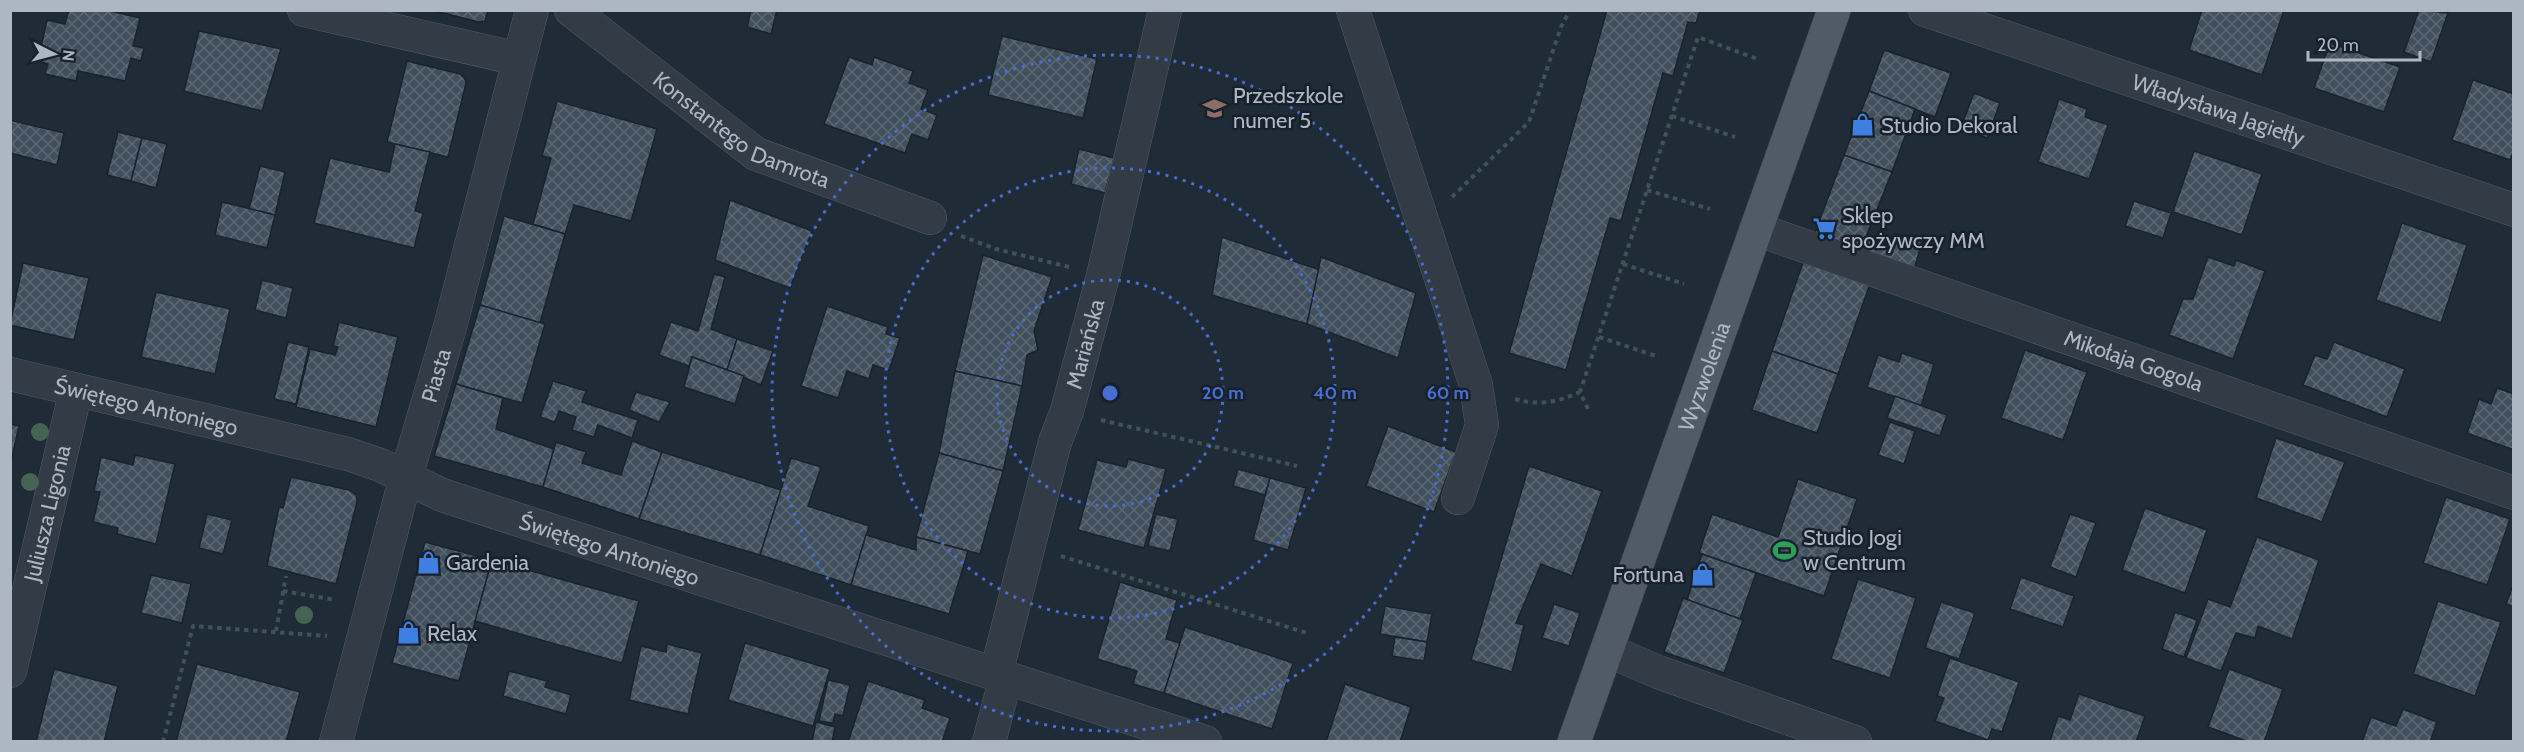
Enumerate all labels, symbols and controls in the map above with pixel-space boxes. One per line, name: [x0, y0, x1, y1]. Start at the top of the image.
north arrow: [24, 24, 84, 84]
scale bar: [2308, 24, 2420, 62]
text: 20 m: [2317, 34, 2359, 56]
text: N: [58, 49, 78, 62]
street label: Konstantego Damrota: [648, 66, 834, 194]
street label: Władysława Jagiełły: [2129, 68, 2308, 151]
place label: Przedszkole numer 5: [1233, 82, 1343, 134]
school or university icon: Przedszkole numer 5: [1202, 95, 1228, 121]
shop icon: Studio Dekoral: [1850, 112, 1876, 138]
place label: Studio Dekoral: [1881, 112, 2018, 139]
place label: Sklep spożywczy MM: [1842, 202, 1985, 254]
supermarket icon: Sklep spożywczy MM: [1811, 215, 1837, 241]
street label: Mariańska: [1060, 296, 1110, 392]
street label: Wyzwolenia: [1672, 318, 1736, 435]
street label: Mikołaja Gogola: [2061, 324, 2207, 397]
street label: Piasta: [415, 345, 457, 405]
street label: Świętego Antoniego: [52, 371, 241, 441]
text: 20 m: [1202, 382, 1244, 404]
text: 40 m: [1313, 382, 1357, 404]
text: 60 m: [1427, 382, 1469, 404]
centre of rings: [1100, 383, 1120, 403]
street label: Juliusza Ligonia: [18, 442, 76, 585]
street label: Świętego Antoniego: [516, 507, 703, 591]
place label: Studio Jogi w Centrum: [1803, 524, 1906, 576]
sports icon: Studio Jogi w Centrum: [1772, 537, 1798, 563]
shop icon: Gardenia: [415, 549, 441, 575]
place label: Gardenia: [446, 549, 529, 576]
place label: Fortuna: [1613, 561, 1684, 588]
shop icon: Fortuna: [1689, 561, 1715, 587]
shop icon: Relax: [396, 620, 422, 646]
place label: Relax: [427, 620, 478, 647]

